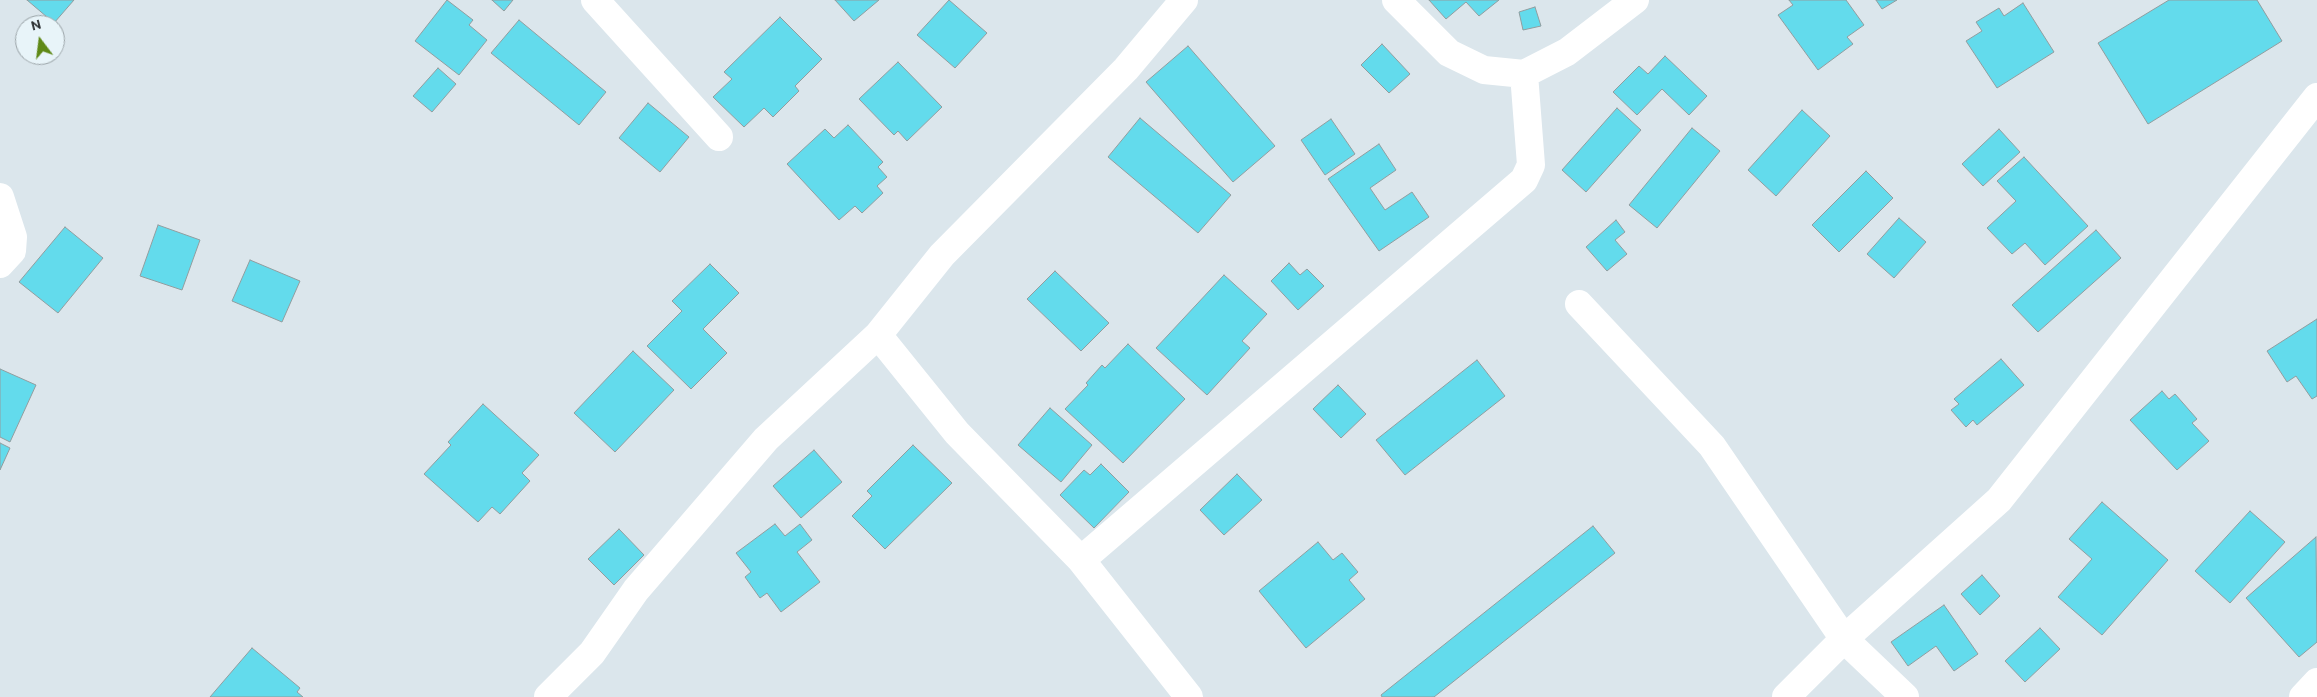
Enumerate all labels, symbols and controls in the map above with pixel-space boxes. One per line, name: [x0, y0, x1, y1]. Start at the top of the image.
north arrow: [15, 15, 65, 65]
text: N: [29, 16, 43, 36]

